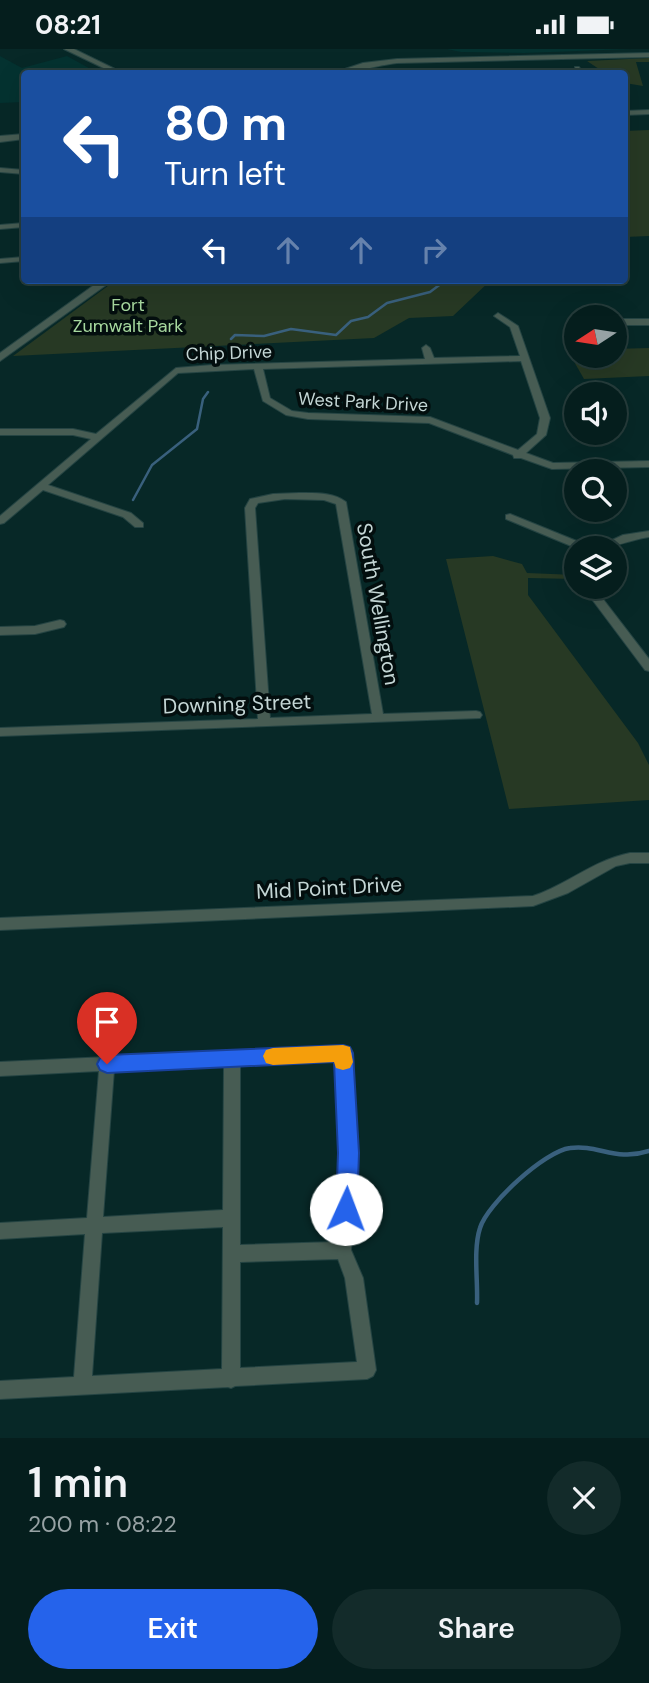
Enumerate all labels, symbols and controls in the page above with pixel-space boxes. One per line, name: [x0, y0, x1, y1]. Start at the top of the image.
text: 08:21: [35, 8, 101, 42]
text: 80 m: [164, 91, 287, 155]
icon: left: [49, 98, 140, 189]
text: Turn left: [164, 153, 286, 195]
icon: left: [196, 231, 234, 269]
icon: ahead: [269, 231, 307, 269]
icon: ahead: [342, 231, 380, 269]
icon: right: [415, 231, 453, 269]
park label: Fort Zumwalt Park: [73, 293, 183, 338]
north arrow: [564, 305, 626, 367]
map controls: [564, 305, 627, 599]
street label: Chip Drive: [185, 340, 273, 366]
button: sound: [564, 382, 627, 445]
street label: West Park Drive: [297, 387, 429, 417]
button: search: [564, 459, 627, 522]
street label: South Wellington: [350, 521, 406, 687]
button: layers: [564, 536, 627, 599]
street label: Downing Street: [162, 687, 312, 721]
street label: Mid Point Drive: [255, 870, 403, 906]
pin: [77, 992, 137, 1064]
icon: arrive: [88, 1003, 126, 1041]
position arrow: [309, 1172, 383, 1246]
text: 1 min: [28, 1455, 128, 1510]
button: close: [547, 1461, 621, 1535]
text: 200 m · 08:22: [28, 1509, 177, 1539]
button: Exit: [28, 1589, 318, 1669]
button: Share: [332, 1589, 621, 1669]

